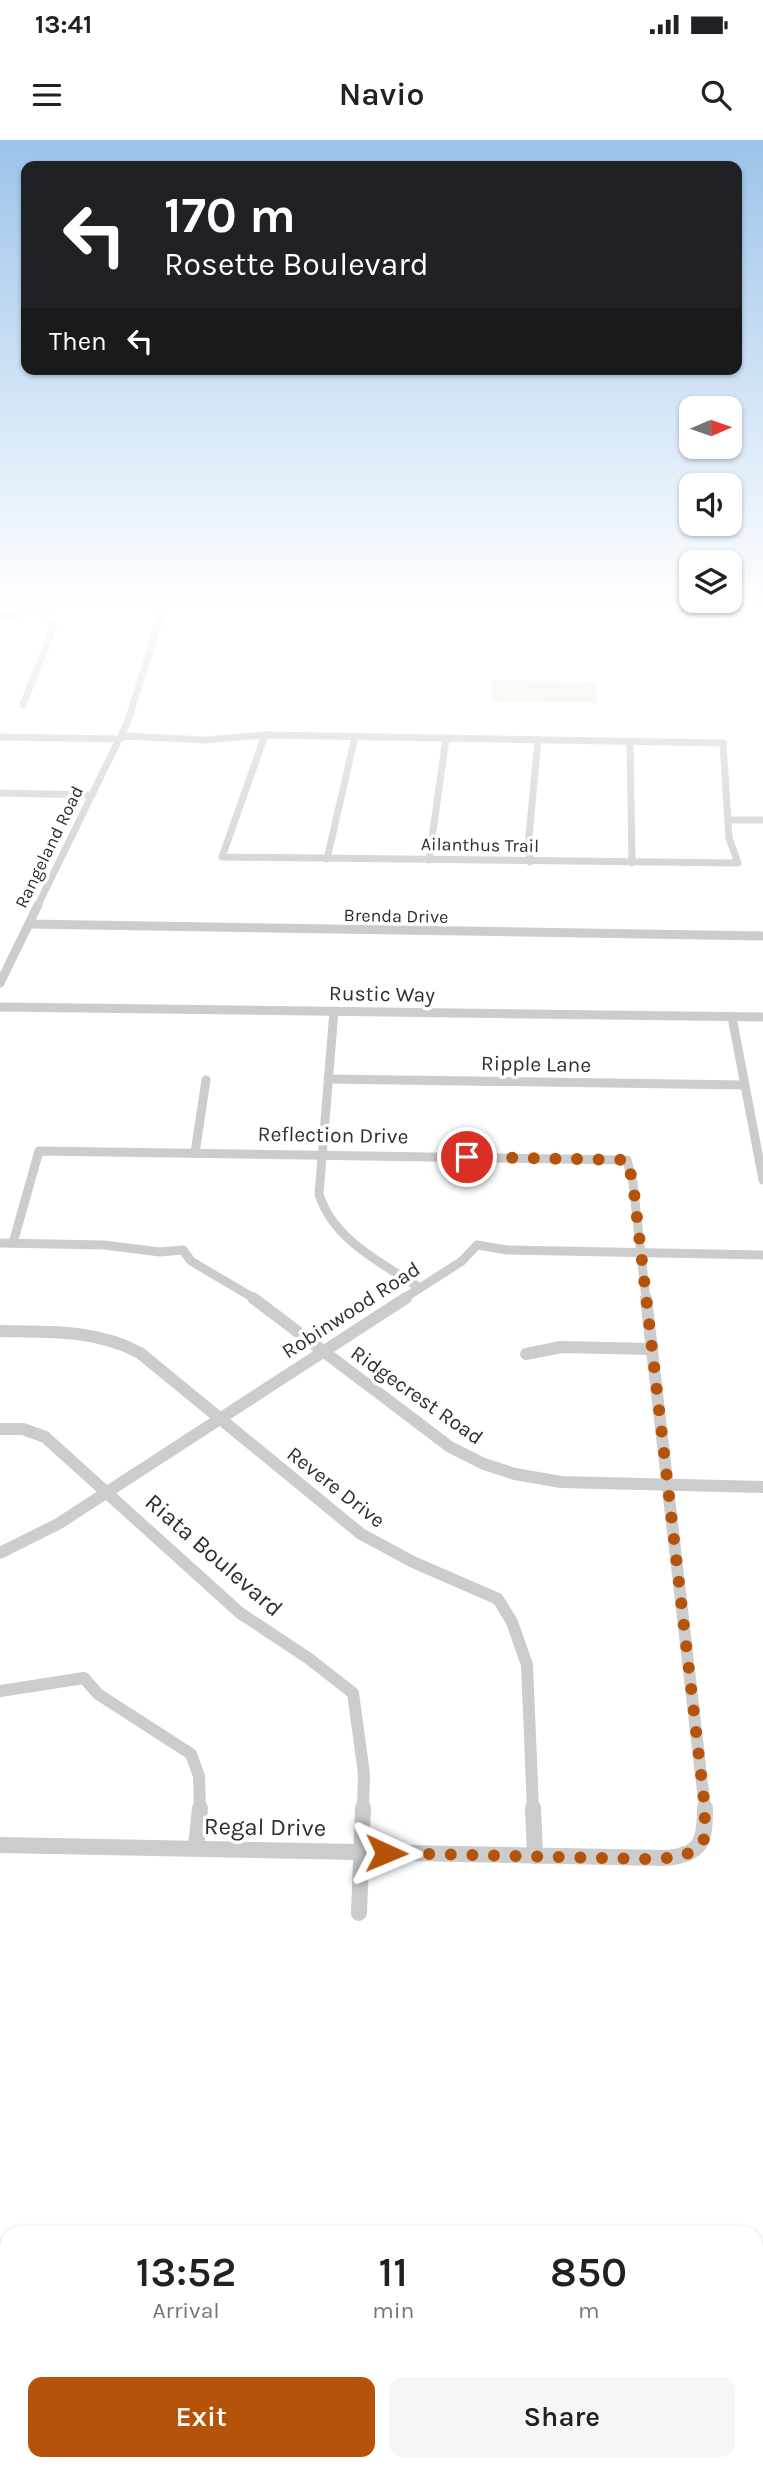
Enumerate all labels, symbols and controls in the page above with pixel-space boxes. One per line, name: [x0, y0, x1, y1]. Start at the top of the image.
text: 13:41: [35, 9, 92, 40]
icon: menu: [28, 76, 66, 114]
text: Navio: [339, 76, 424, 113]
icon: search: [697, 76, 735, 114]
text: 170 m: [164, 187, 296, 244]
icon: left: [49, 189, 140, 280]
text: Rosette Boulevard: [164, 246, 429, 283]
icon: left: [121, 322, 159, 360]
text: Then: [49, 326, 107, 357]
north arrow: [679, 396, 742, 458]
map controls: [679, 396, 742, 613]
button: sound: [679, 473, 742, 536]
button: layers: [679, 550, 742, 613]
street label: Rangeland Road: [10, 782, 88, 912]
street label: Ailanthus Trail: [421, 833, 539, 857]
street label: Brenda Drive: [343, 904, 449, 928]
street label: Rustic Way: [329, 981, 435, 1007]
street label: Ripple Lane: [481, 1051, 591, 1077]
street label: Reflection Drive: [257, 1122, 409, 1148]
pin: [437, 1127, 497, 1187]
icon: arrive: [448, 1138, 486, 1176]
street label: Robinwood Road: [278, 1256, 424, 1364]
street label: Ridgecrest Road: [346, 1341, 488, 1449]
street label: Revere Drive: [282, 1441, 390, 1533]
street label: Riata Boulevard: [140, 1488, 288, 1622]
street label: Regal Drive: [204, 1812, 326, 1842]
position arrow: [349, 1816, 423, 1890]
text: 13:52: [136, 2247, 236, 2297]
text: 11: [379, 2247, 408, 2297]
text: 850: [550, 2247, 627, 2297]
text: Arrival: [152, 2297, 220, 2324]
text: min: [372, 2297, 414, 2324]
text: m: [578, 2297, 599, 2324]
button: Exit: [28, 2377, 375, 2457]
button: Share: [389, 2377, 735, 2457]

